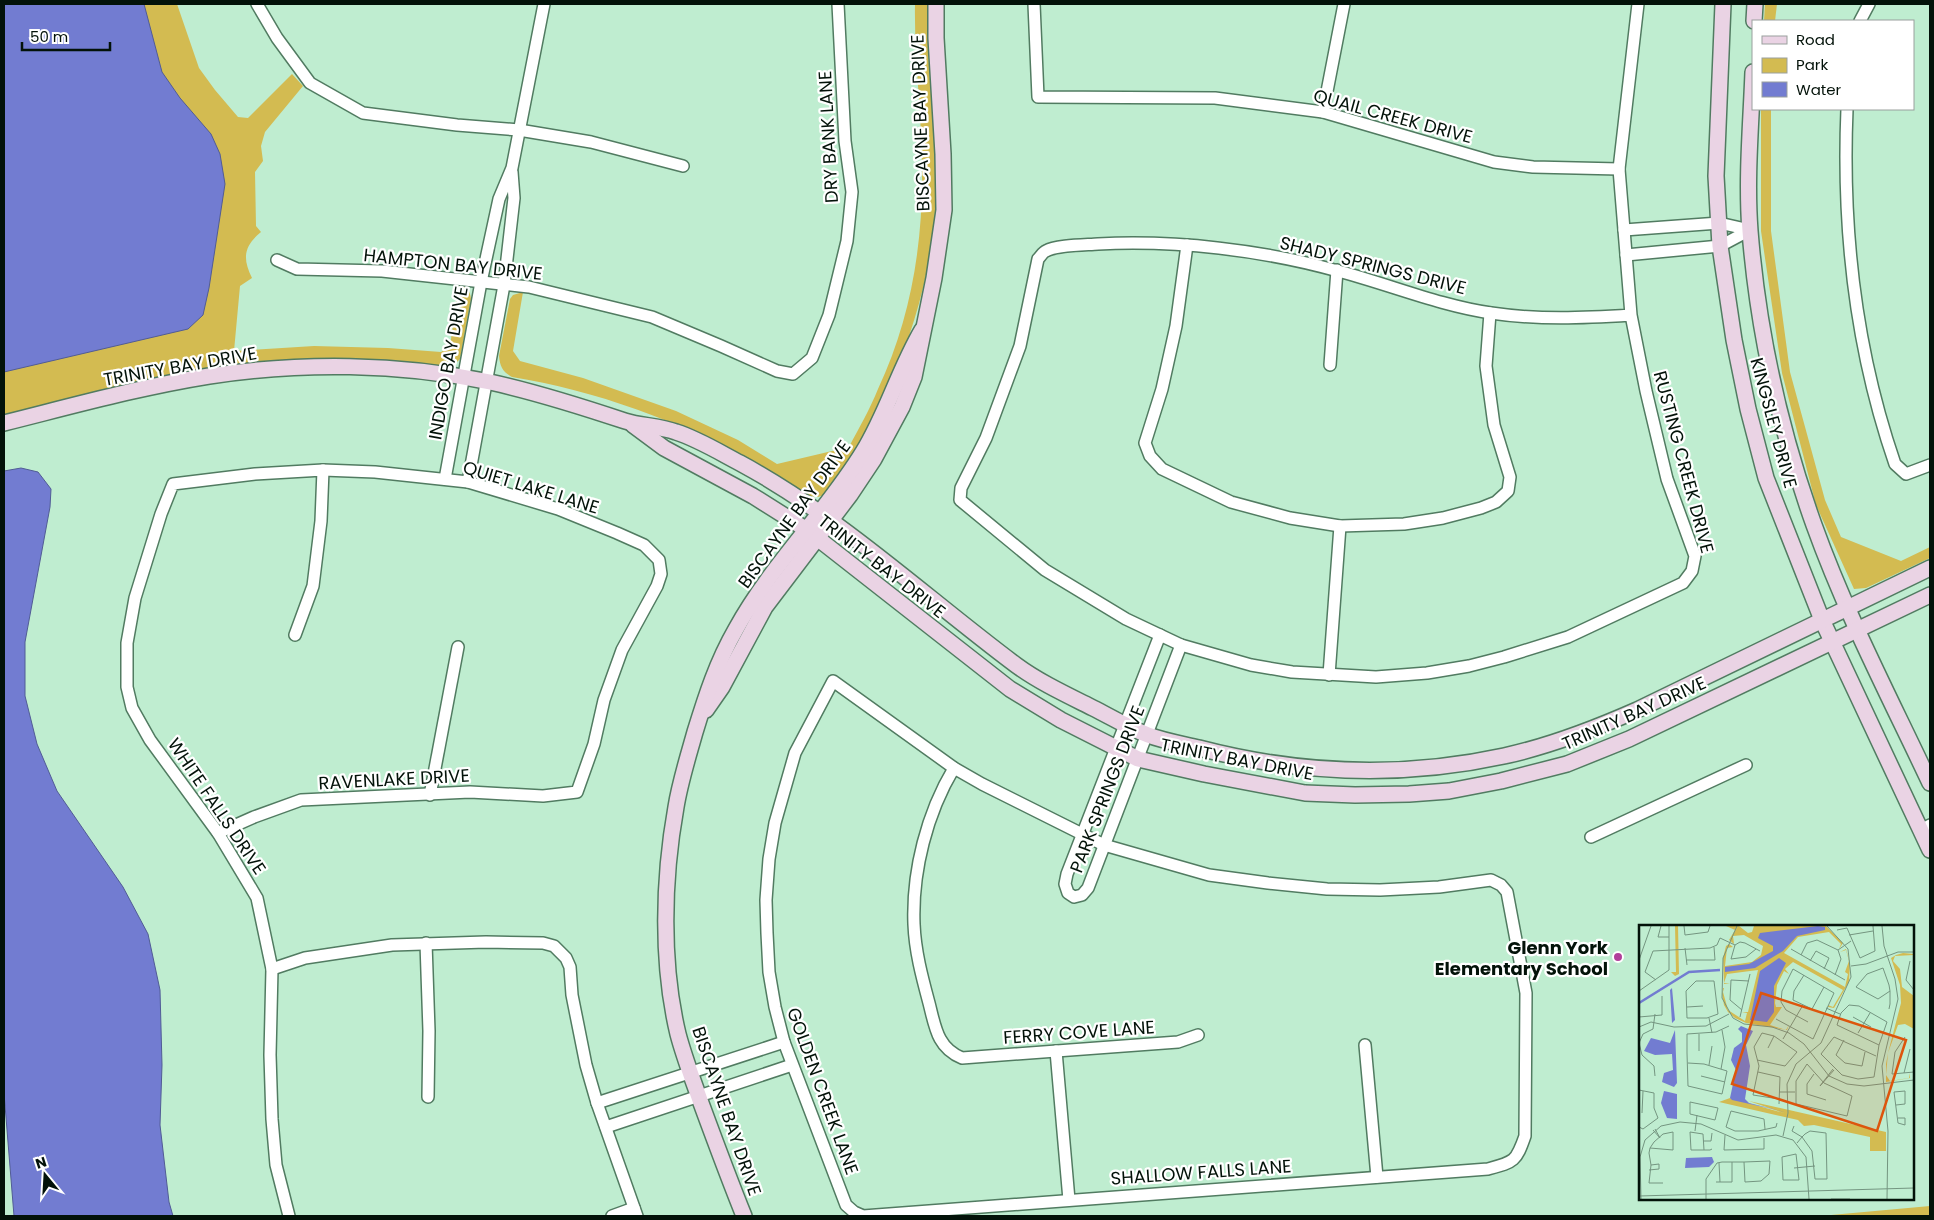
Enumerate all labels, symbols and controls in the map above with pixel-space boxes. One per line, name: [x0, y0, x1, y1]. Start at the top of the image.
scale bar: [22, 20, 110, 52]
legend: [1752, 20, 1914, 110]
text: 50 m: [30, 26, 68, 47]
text: Road: [1796, 29, 1835, 50]
street label: BISCAYNE BAY DRIVE: [904, 34, 936, 212]
text: Park: [1796, 54, 1828, 75]
street label: DRY BANK LANE: [812, 70, 844, 204]
text: Water: [1796, 79, 1842, 100]
street label: QUAIL CREEK DRIVE: [1311, 83, 1475, 149]
street label: SHADY SPRINGS DRIVE: [1277, 230, 1469, 300]
street label: HAMPTON BAY DRIVE: [362, 242, 544, 286]
street label: INDIGO BAY DRIVE: [422, 284, 474, 442]
street label: TRINITY BAY DRIVE: [101, 340, 259, 392]
street label: KINGSLEY DRIVE: [1745, 355, 1803, 491]
street label: RUSTING CREEK DRIVE: [1648, 368, 1720, 556]
street label: BISCAYNE BAY DRIVE: [732, 435, 856, 593]
street label: QUIET LAKE LANE: [460, 454, 602, 520]
street label: TRINITY BAY DRIVE: [813, 508, 951, 624]
street label: TRINITY BAY DRIVE: [1558, 670, 1710, 756]
street label: PARK SPRINGS DRIVE: [1064, 702, 1150, 876]
street label: TRINITY BAY DRIVE: [1158, 732, 1316, 786]
street label: WHITE FALLS DRIVE: [162, 733, 272, 879]
street label: RAVENLAKE DRIVE: [318, 763, 470, 795]
inset map: [1639, 925, 1914, 1200]
place label: Glenn York Elementary School: [1435, 935, 1609, 981]
marker: Glenn York Elementary School: [1612, 951, 1624, 963]
street label: GOLDEN CREEK LANE: [781, 1004, 865, 1178]
street label: FERRY COVE LANE: [1003, 1014, 1155, 1050]
street label: BISCAYNE BAY DRIVE: [686, 1023, 768, 1199]
north arrow: [20, 1150, 70, 1200]
text: N: [33, 1151, 49, 1174]
street label: SHALLOW FALLS LANE: [1110, 1153, 1292, 1191]

